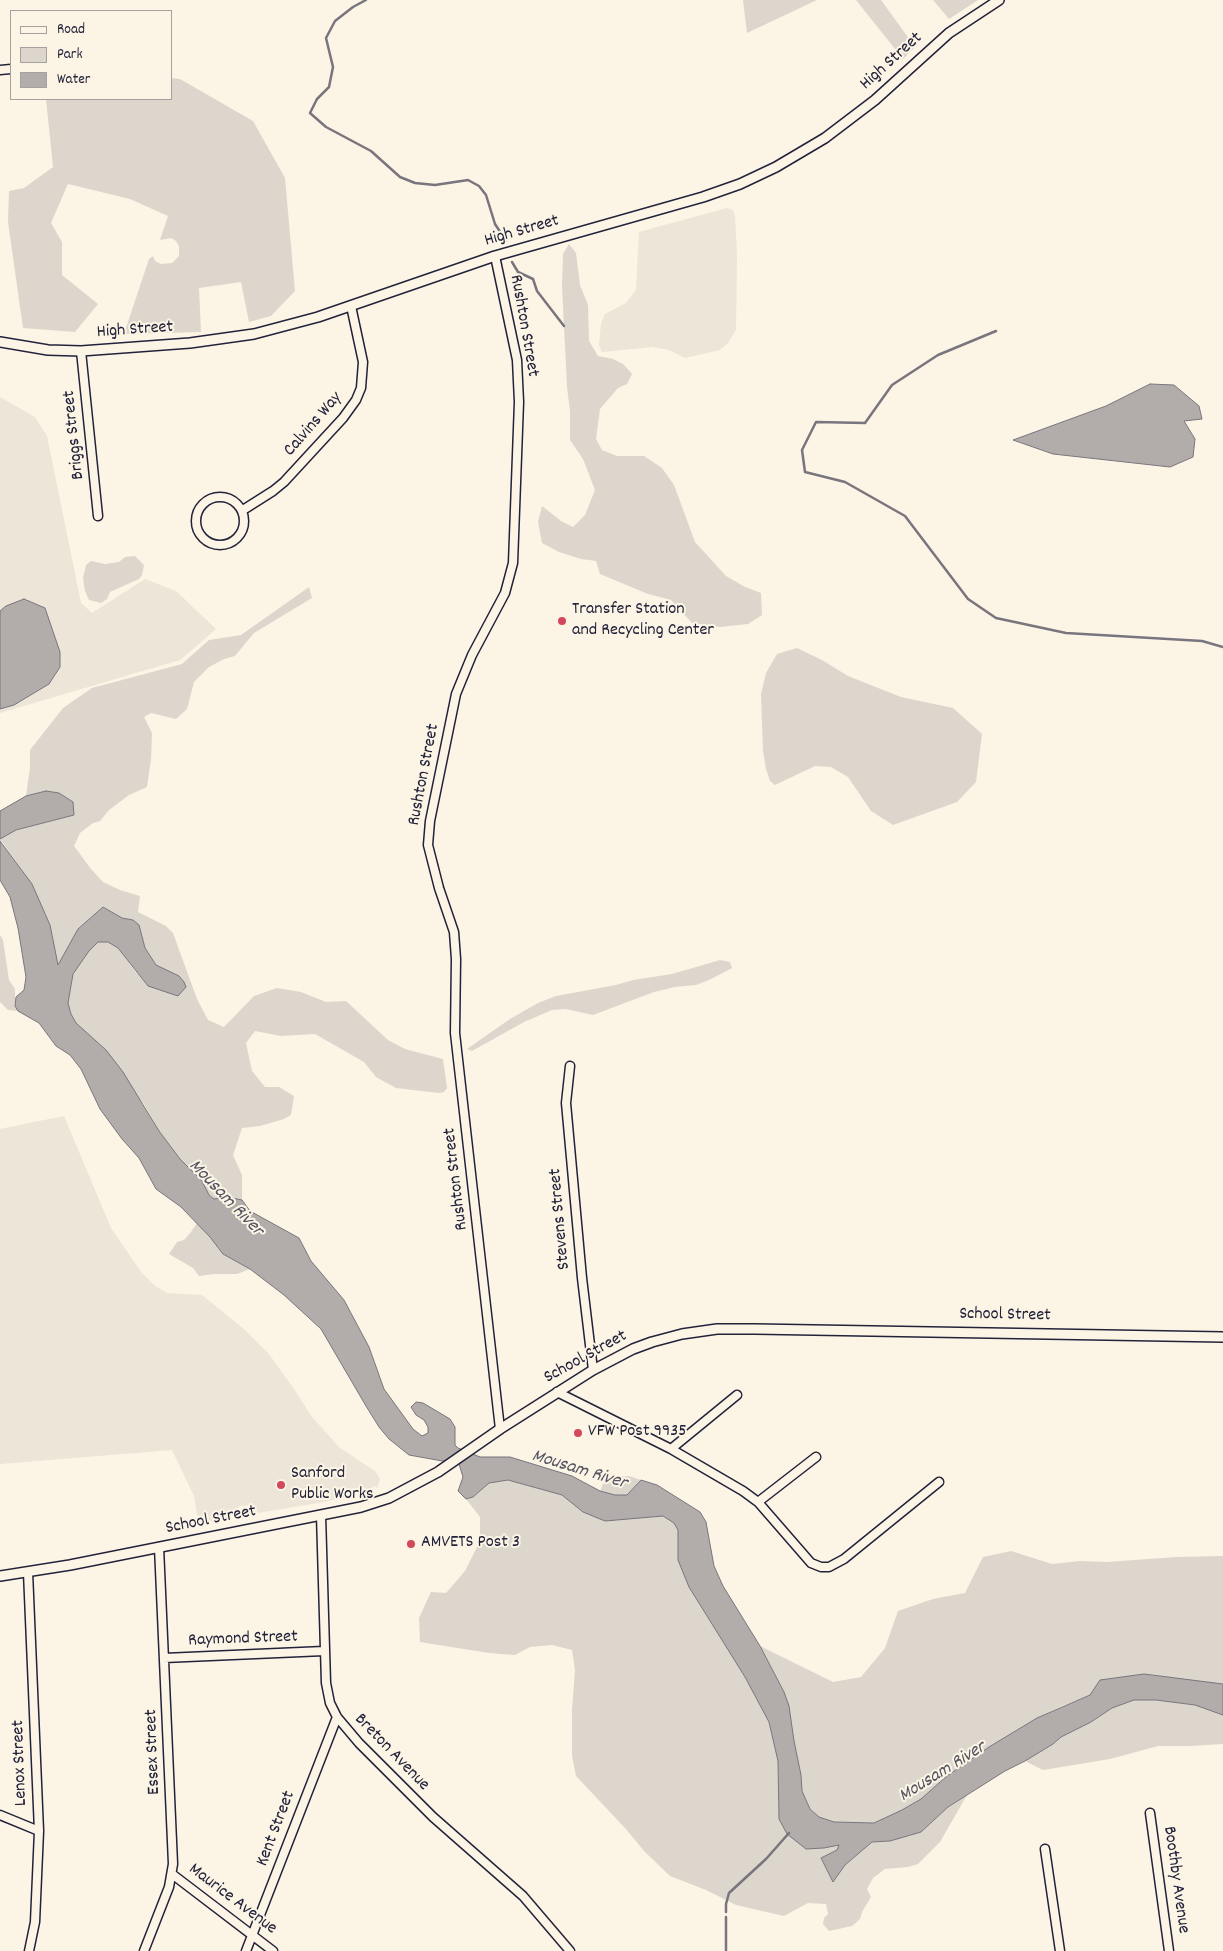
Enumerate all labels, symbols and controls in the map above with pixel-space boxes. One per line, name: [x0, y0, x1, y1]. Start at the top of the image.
legend: [10, 10, 172, 100]
text: Road: [57, 19, 85, 41]
street label: High Street: [856, 28, 928, 96]
text: Park: [57, 44, 83, 66]
text: Water: [57, 69, 90, 91]
street label: High Street: [482, 211, 562, 253]
street label: Rushton Street: [503, 273, 543, 379]
street label: High Street: [96, 318, 174, 344]
street label: Calvins Way: [280, 388, 348, 462]
street label: Briggs Street: [60, 389, 90, 481]
place label: Transfer Station and Recycling Center: [572, 600, 714, 642]
marker: Transfer Station and Recycling Center: [556, 615, 568, 627]
street label: Rushton Street: [405, 722, 445, 828]
street label: Rushton Street: [440, 1126, 474, 1232]
water label: Mousam River: [183, 1156, 267, 1242]
street label: Stevens Street: [546, 1167, 576, 1271]
street label: School Street: [959, 1304, 1051, 1328]
street label: School Street: [541, 1326, 631, 1390]
place label: VFW Post 9935: [588, 1422, 686, 1444]
marker: VFW Post 9935: [572, 1427, 584, 1439]
water label: Mousam River: [529, 1446, 629, 1496]
place label: Sanford Public Works: [291, 1464, 374, 1506]
marker: Sanford Public Works: [275, 1479, 287, 1491]
street label: School Street: [164, 1502, 258, 1540]
place label: AMVETS Post 3: [421, 1533, 520, 1555]
marker: AMVETS Post 3: [405, 1538, 417, 1550]
street label: Raymond Street: [188, 1627, 298, 1653]
street label: Essex Street: [142, 1709, 166, 1795]
street label: Breton Avenue: [349, 1710, 433, 1796]
street label: Lenox Street: [9, 1720, 33, 1806]
water label: Mousam River: [895, 1737, 991, 1809]
street label: Kent Street: [253, 1788, 301, 1870]
street label: Boothby Avenue: [1157, 1825, 1193, 1935]
street label: Maurice Avenue: [183, 1860, 281, 1940]

